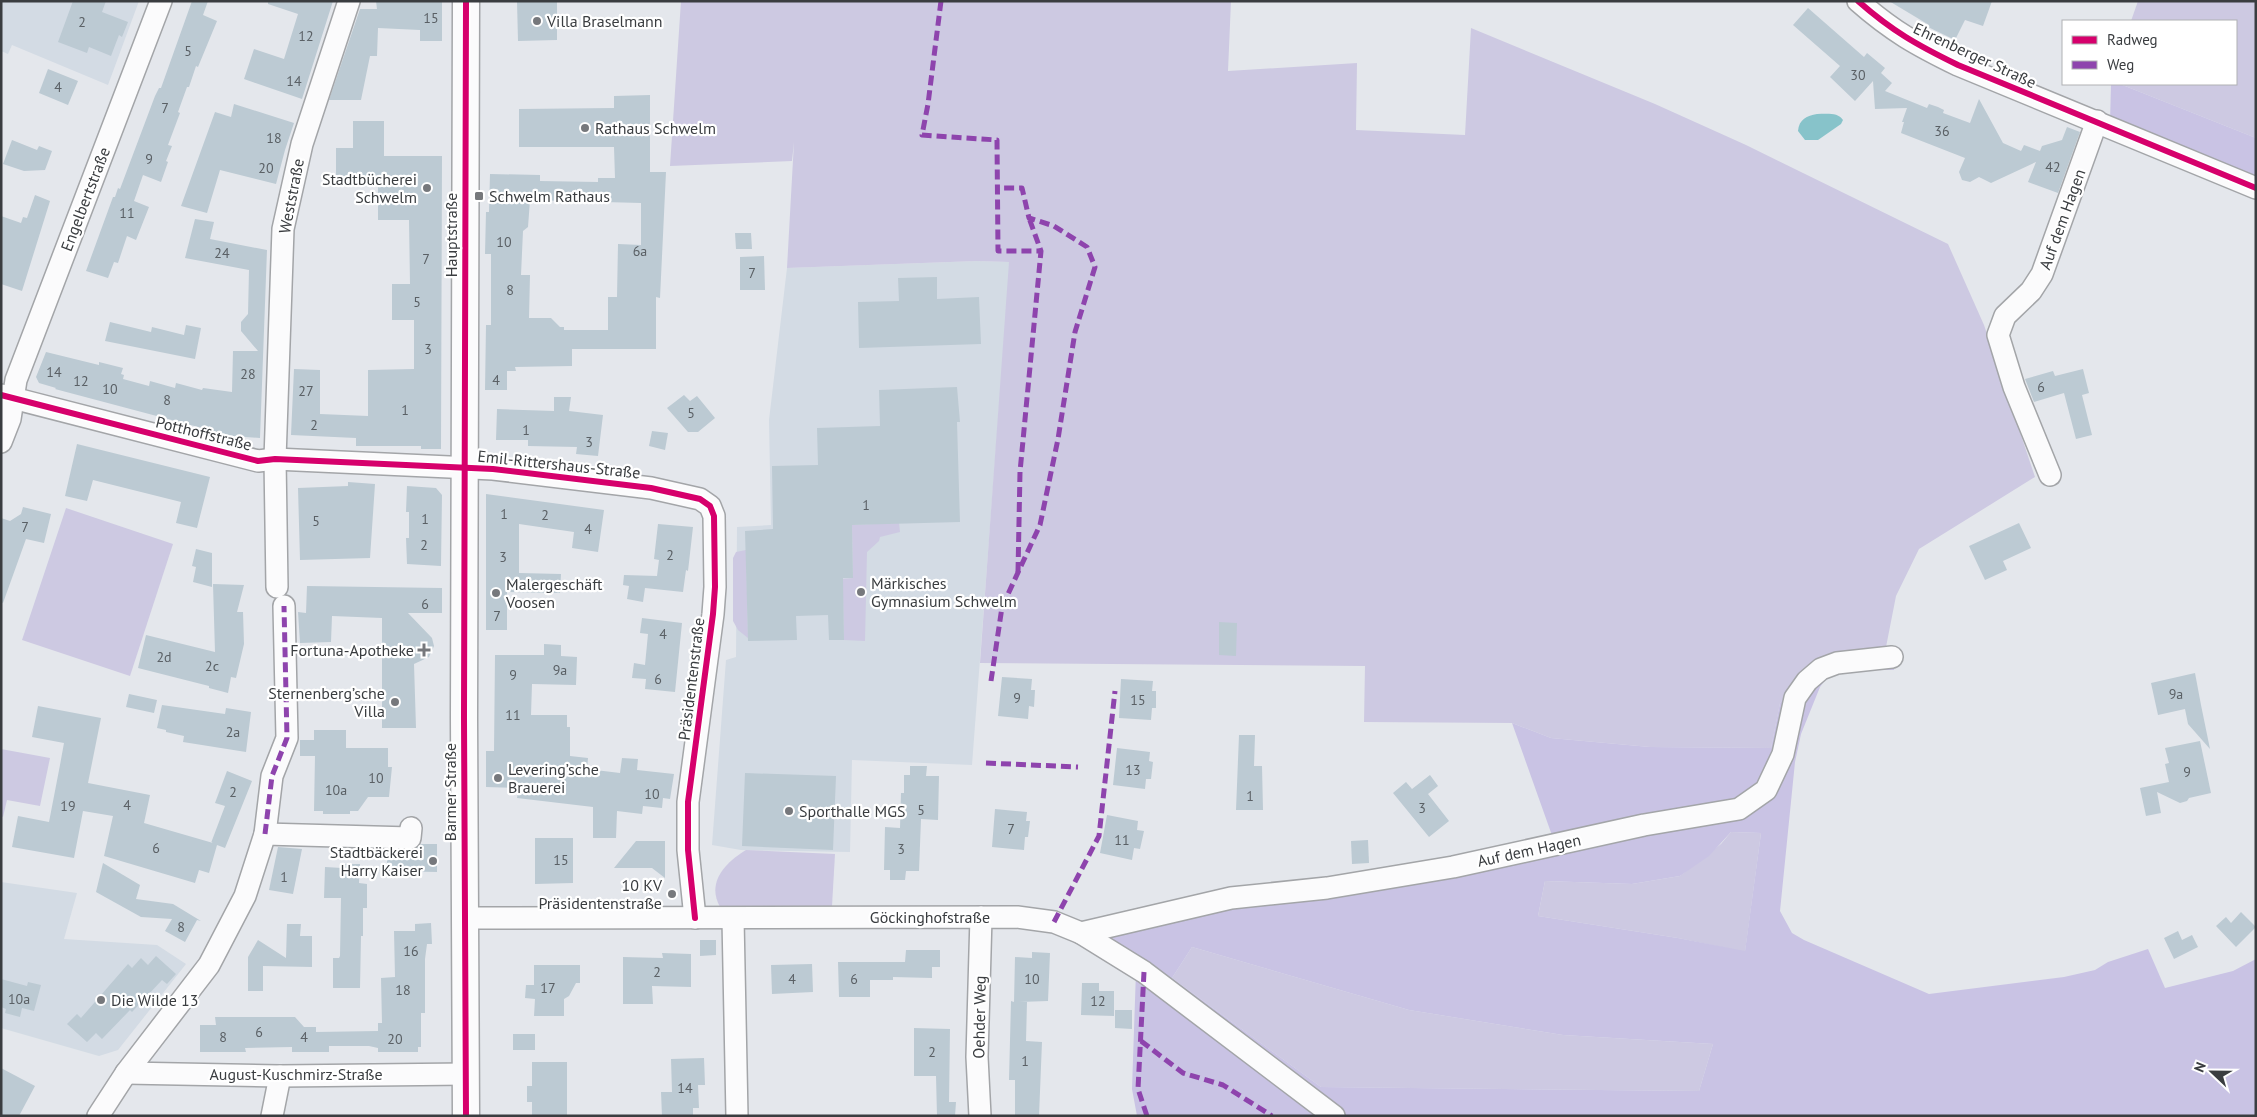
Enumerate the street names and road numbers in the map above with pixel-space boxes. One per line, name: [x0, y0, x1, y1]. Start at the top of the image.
street label: Ehrenberger Straße: [1910, 18, 2040, 92]
street label: Engelbertstraße: [56, 144, 114, 254]
street label: Weststraße: [274, 157, 308, 235]
street label: Auf dem Hagen: [2035, 166, 2089, 272]
street label: Hauptstraße: [441, 193, 461, 277]
street label: Potthoffstraße: [154, 411, 254, 455]
street label: Emil-Rittershaus-Straße: [477, 445, 641, 483]
street label: Präsidentenstraße: [674, 616, 708, 742]
street label: Barmer Straße: [440, 743, 460, 841]
street label: Auf dem Hagen: [1475, 829, 1583, 871]
street label: Göckinghofstraße: [870, 907, 990, 927]
street label: Oehder Weg: [968, 975, 990, 1059]
street label: August-Kuschmirz-Straße: [209, 1064, 383, 1084]

